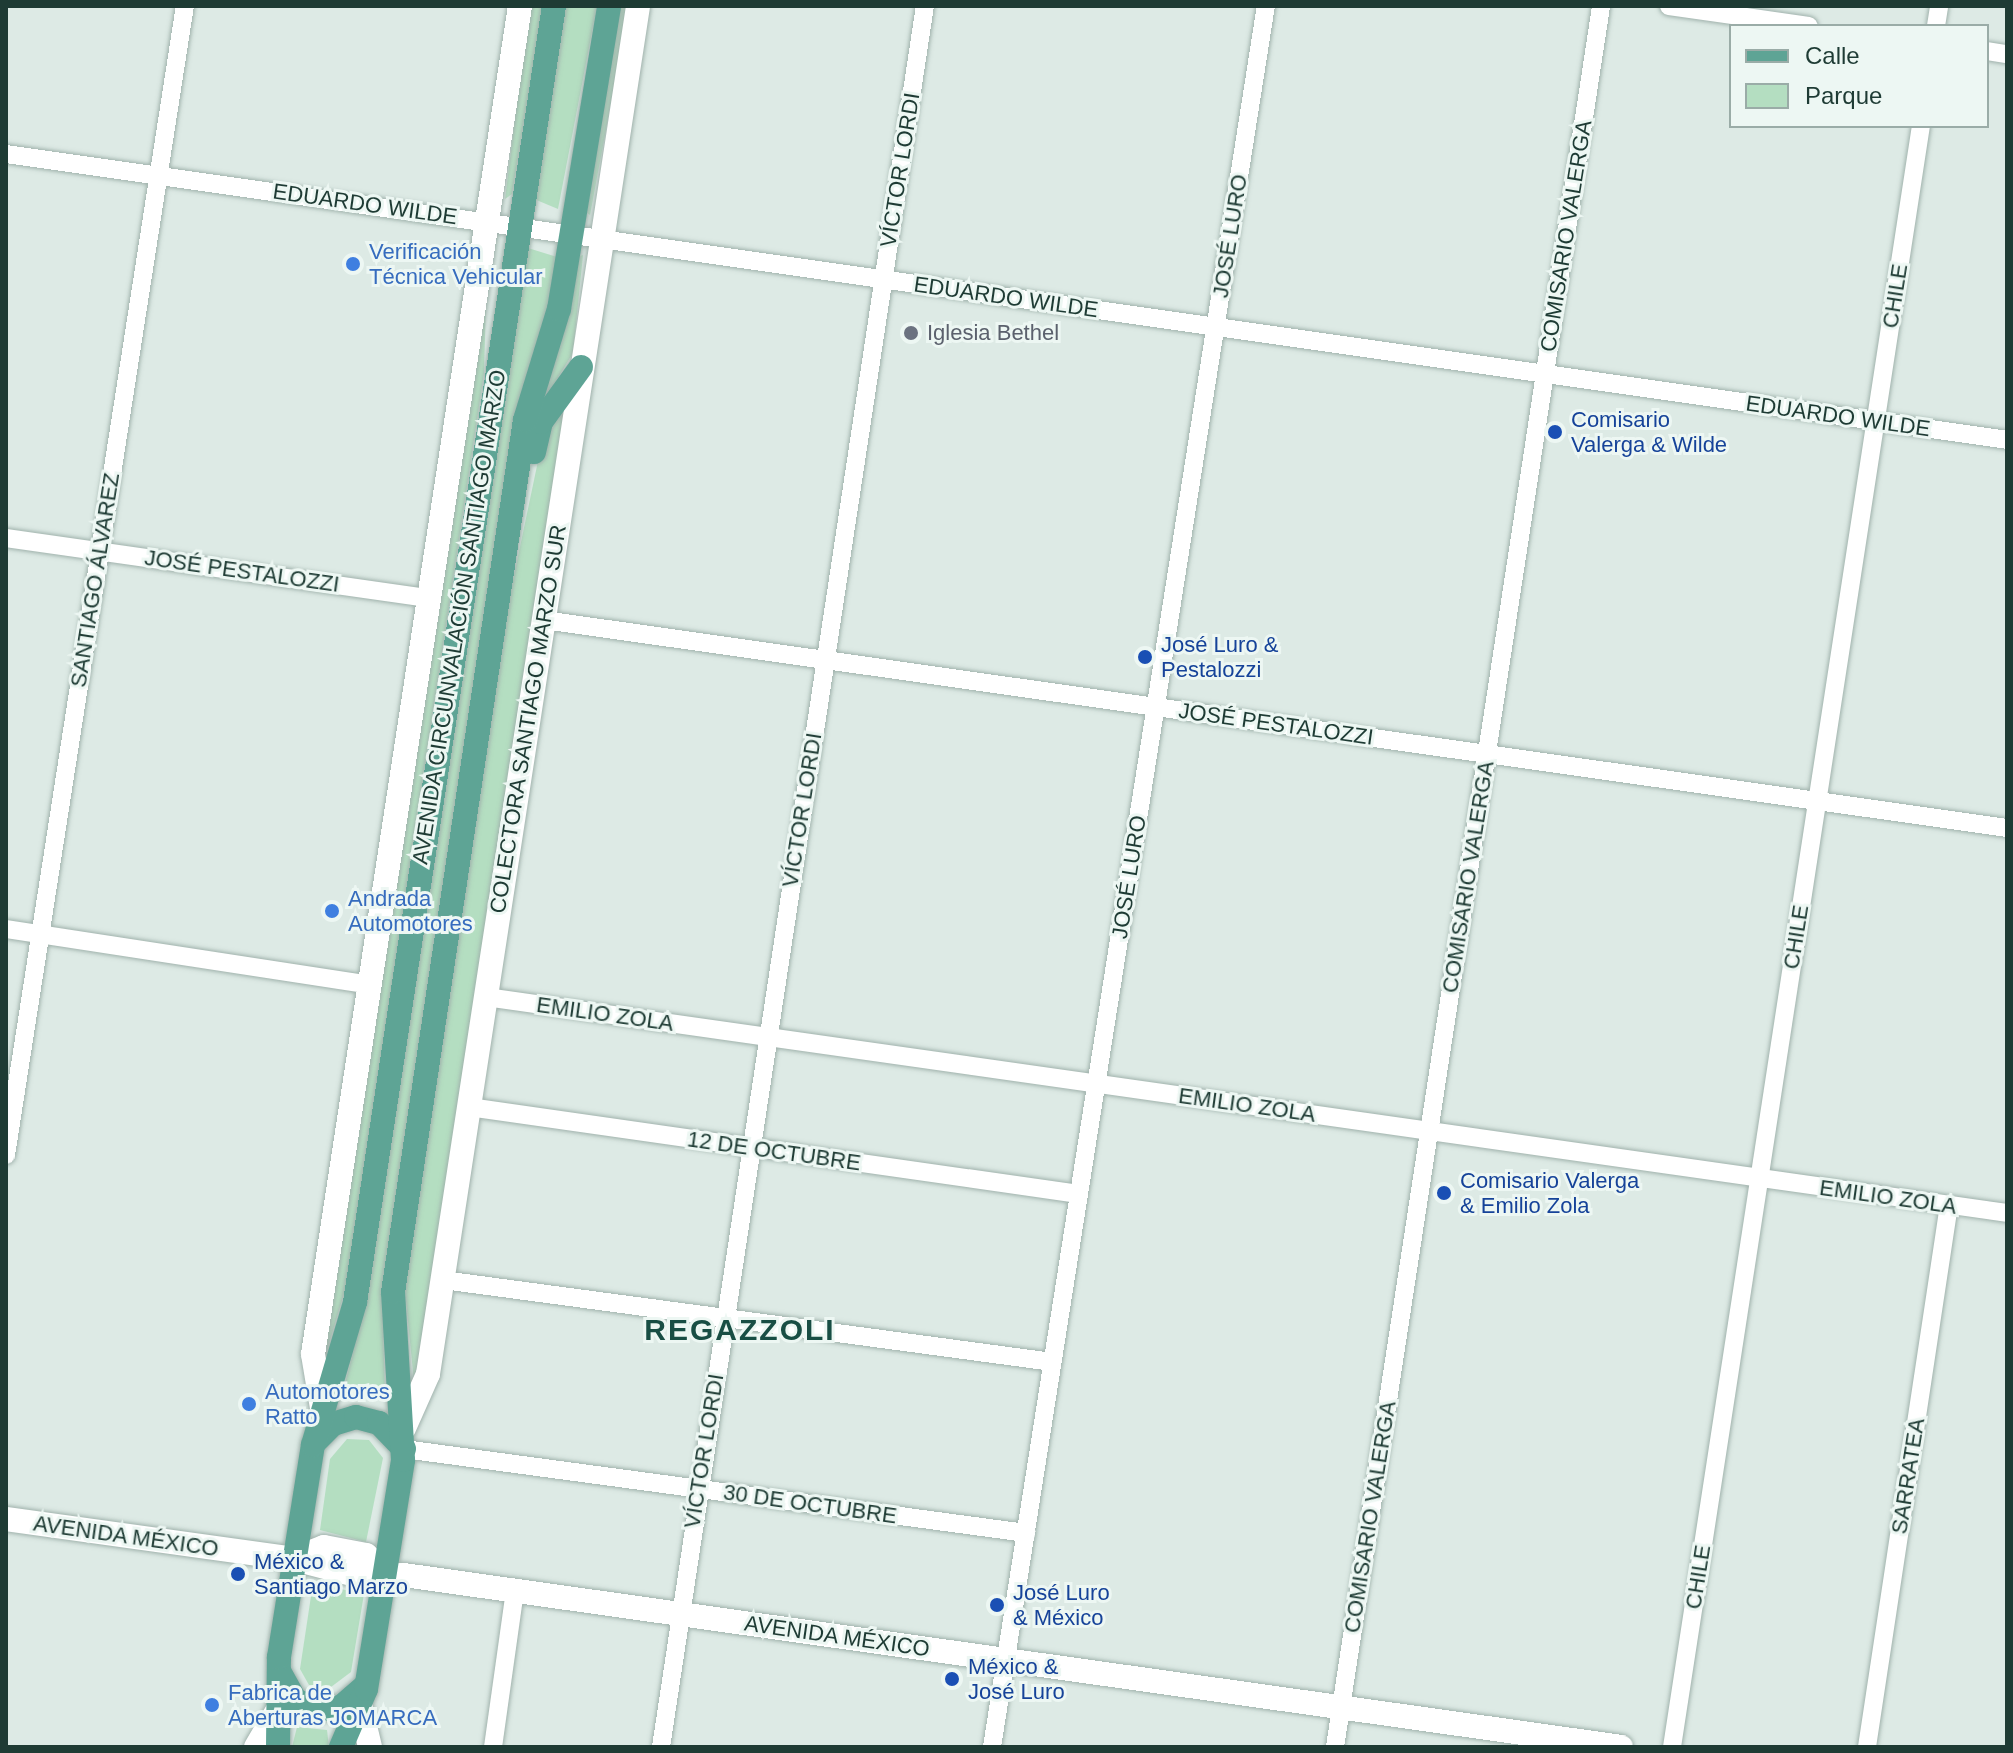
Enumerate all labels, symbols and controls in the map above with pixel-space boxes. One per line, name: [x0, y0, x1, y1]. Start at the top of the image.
legend: [1729, 24, 1989, 128]
text: Calle: [1805, 42, 1860, 69]
text: Parque: [1805, 82, 1882, 109]
street label: VÍCTOR LORDI: [875, 91, 925, 249]
street label: COMISARIO VALERGA: [1535, 118, 1597, 354]
street label: JOSÉ LURO: [1207, 172, 1253, 300]
street label: EDUARDO WILDE: [271, 178, 459, 230]
place label: Verificación Técnica Vehicular: [369, 238, 543, 290]
marker: Verificación Técnica Vehicular: [344, 255, 362, 273]
street label: CHILE: [1877, 262, 1913, 330]
street label: EDUARDO WILDE: [912, 271, 1100, 323]
place label: Iglesia Bethel: [927, 320, 1059, 346]
marker: Iglesia Bethel: [902, 324, 920, 342]
street label: AVENIDA CIRCUNVALACIÓN SANTIAGO MARZO: [407, 367, 511, 867]
street label: EDUARDO WILDE: [1744, 390, 1932, 442]
place label: Comisario Valerga & Wilde: [1571, 406, 1727, 458]
marker: Comisario Valerga & Wilde: [1546, 423, 1564, 441]
street label: SANTIAGO ÁLVAREZ: [65, 471, 125, 689]
street label: COLECTORA SANTIAGO MARZO SUR: [484, 522, 572, 916]
street label: JOSÉ PESTALOZZI: [143, 544, 341, 598]
place label: José Luro & Pestalozzi: [1161, 631, 1278, 682]
marker: José Luro & Pestalozzi: [1136, 648, 1154, 666]
street label: JOSÉ PESTALOZZI: [1177, 697, 1375, 751]
street label: VÍCTOR LORDI: [777, 731, 827, 889]
street label: COMISARIO VALERGA: [1437, 759, 1499, 995]
street label: JOSÉ LURO: [1106, 813, 1152, 941]
place label: Andrada Automotores: [348, 885, 473, 936]
marker: Andrada Automotores: [323, 902, 341, 920]
street label: CHILE: [1778, 903, 1814, 971]
street label: EMILIO ZOLA: [535, 991, 675, 1037]
street label: EMILIO ZOLA: [1177, 1082, 1317, 1128]
street label: 12 DE OCTUBRE: [686, 1126, 862, 1176]
place label: Comisario Valerga & Emilio Zola: [1460, 1167, 1639, 1218]
street label: EMILIO ZOLA: [1818, 1174, 1958, 1220]
marker: Comisario Valerga & Emilio Zola: [1435, 1184, 1453, 1202]
district label: REGAZZOLI: [644, 1312, 836, 1348]
street label: VÍCTOR LORDI: [679, 1372, 729, 1530]
place label: Automotores Ratto: [265, 1378, 390, 1430]
marker: Automotores Ratto: [240, 1395, 258, 1413]
street label: COMISARIO VALERGA: [1339, 1399, 1401, 1635]
street label: SARRATEA: [1886, 1416, 1930, 1536]
street label: 30 DE OCTUBRE: [722, 1479, 898, 1529]
street label: AVENIDA MÉXICO: [31, 1510, 221, 1562]
street label: CHILE: [1680, 1543, 1716, 1611]
place label: México & Santiago Marzo: [254, 1548, 408, 1600]
marker: México & Santiago Marzo: [229, 1565, 247, 1583]
place label: José Luro & México: [1013, 1579, 1110, 1630]
marker: José Luro & México: [988, 1596, 1006, 1614]
street label: AVENIDA MÉXICO: [742, 1610, 932, 1662]
place label: México & José Luro: [968, 1653, 1065, 1704]
marker: México & José Luro: [943, 1670, 961, 1688]
place label: Fabrica de Aberturas JOMARCA: [228, 1679, 437, 1730]
marker: Fabrica de Aberturas JOMARCA: [203, 1696, 221, 1714]

